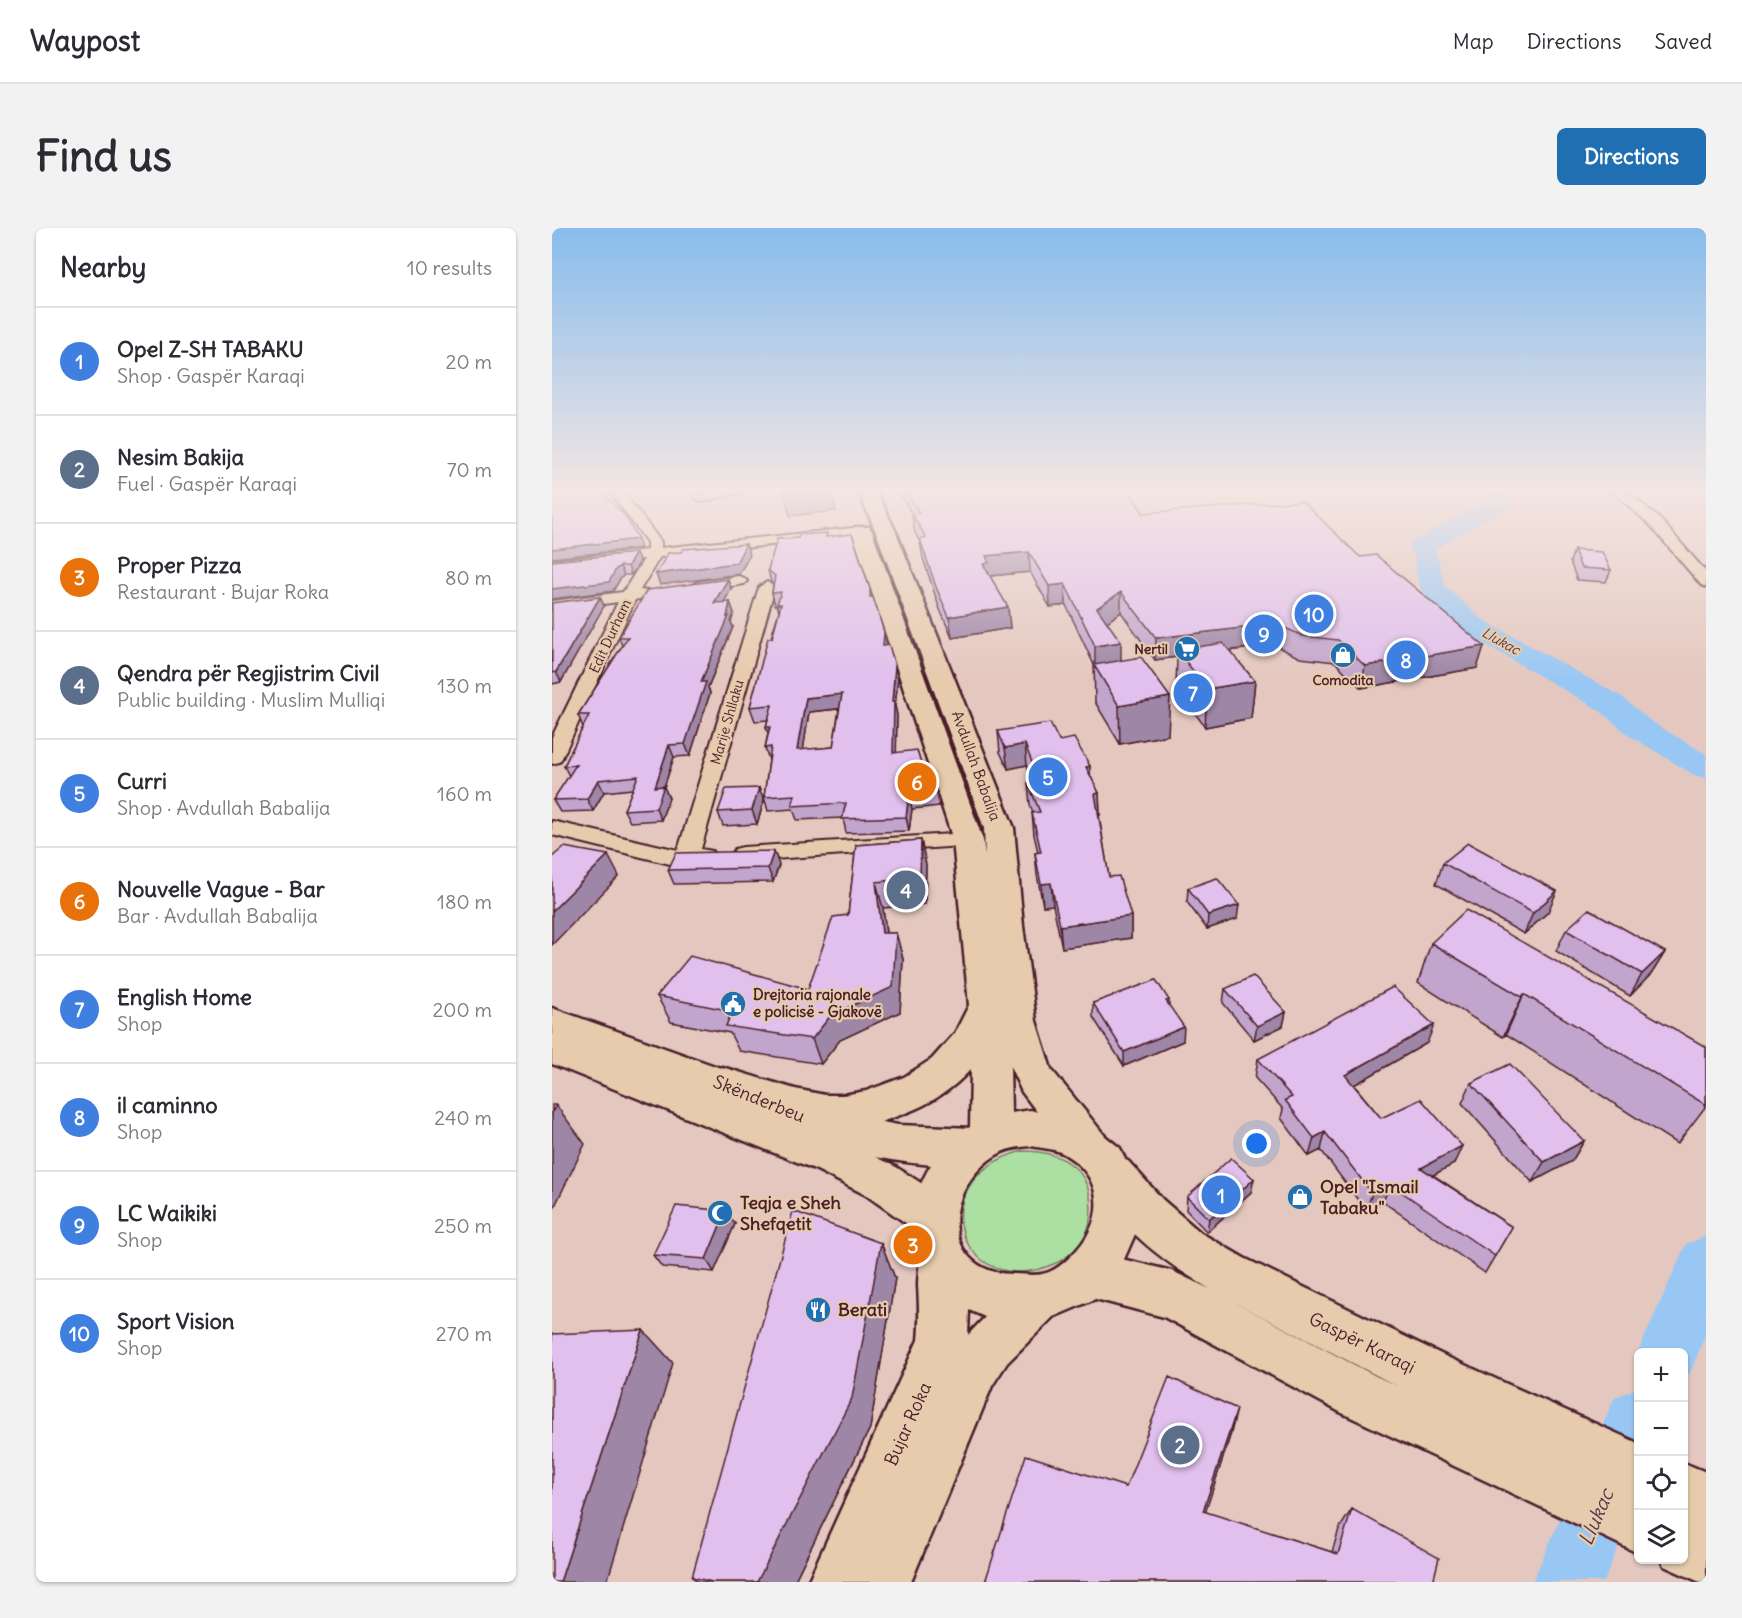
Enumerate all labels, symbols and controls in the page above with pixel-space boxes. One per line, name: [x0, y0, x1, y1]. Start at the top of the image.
text: Waypost: [30, 23, 140, 59]
text: Map: [1453, 28, 1494, 55]
text: Directions: [1527, 28, 1621, 55]
text: Saved: [1654, 28, 1712, 55]
button: Directions: [1557, 128, 1706, 185]
text: Find us: [36, 130, 172, 182]
text: Nearby: [60, 251, 146, 284]
text: 10 results: [407, 255, 492, 280]
text: Opel Z-SH TABAKU: [117, 335, 304, 363]
text: 1: [76, 349, 83, 374]
text: 20 m: [446, 349, 492, 374]
text: Shop · Gaspër Karaqi: [117, 363, 305, 388]
text: Nesim Bakija: [117, 443, 244, 471]
text: 2: [74, 457, 85, 482]
text: 70 m: [447, 457, 492, 482]
text: Fuel · Gaspër Karaqi: [117, 471, 297, 496]
text: Proper Pizza: [117, 551, 242, 579]
text: 3: [74, 565, 85, 590]
text: 80 m: [445, 565, 492, 590]
text: Restaurant · Bujar Roka: [117, 579, 329, 604]
pin: 10: [1294, 592, 1334, 636]
street label: Edit Durham: [585, 596, 635, 676]
pin: 9: [1244, 612, 1284, 656]
water label: Llukac: [1479, 623, 1525, 660]
supermarket icon: Nertil: [1172, 634, 1202, 664]
pin: 8: [1386, 638, 1426, 682]
place label: Nertil: [1134, 640, 1168, 658]
shop icon: Comodita: [1328, 640, 1358, 670]
text: Qendra për Regjistrim Civil: [117, 659, 380, 687]
pin: 7: [1174, 670, 1212, 716]
place label: Comodita: [1312, 671, 1374, 689]
text: 4: [74, 673, 85, 698]
text: 130 m: [437, 673, 492, 698]
street label: Marije Shllaku: [706, 677, 748, 767]
text: Public building · Muslim Mulliqi: [117, 687, 385, 712]
street label: Avdullah Babalija: [948, 708, 1005, 824]
pin: 5: [1028, 754, 1068, 800]
pin: 6: [898, 760, 937, 804]
text: Curri: [117, 767, 167, 795]
text: 5: [74, 781, 85, 806]
text: 160 m: [437, 781, 492, 806]
text: Shop · Avdullah Babalija: [117, 795, 331, 820]
pin: 4: [886, 868, 926, 912]
text: Nouvelle Vague - Bar: [117, 875, 325, 903]
text: 6: [74, 889, 85, 914]
text: 180 m: [437, 889, 492, 914]
text: Bar · Avdullah Babalija: [117, 903, 318, 928]
text: English Home: [117, 983, 252, 1011]
place label: Drejtoria rajonale e policisë - Gjakovë: [753, 985, 882, 1022]
public building icon: Drejtoria rajonale e policisë - Gjakovë: [718, 989, 748, 1019]
text: 7: [75, 997, 84, 1022]
text: 200 m: [432, 997, 492, 1022]
text: Shop: [117, 1011, 162, 1036]
street label: Skënderbeu: [710, 1070, 808, 1127]
text: il caminno: [117, 1091, 218, 1119]
text: 8: [74, 1105, 85, 1130]
text: 240 m: [434, 1105, 492, 1130]
text: Shop: [117, 1119, 162, 1144]
your location: [1242, 1129, 1271, 1158]
pin: 1: [1202, 1172, 1240, 1218]
place label: Opel "Ismail Tabaku": [1320, 1175, 1419, 1219]
shop icon: Opel "Ismail Tabaku": [1285, 1182, 1315, 1212]
place label: Teqja e Sheh Shefqetit: [740, 1191, 841, 1235]
mosque icon: Teqja e Sheh Shefqetit: [705, 1198, 735, 1228]
text: LC Waikiki: [117, 1199, 217, 1227]
text: 9: [74, 1213, 85, 1238]
text: 250 m: [434, 1213, 492, 1238]
pin: 3: [894, 1222, 932, 1268]
text: Shop: [117, 1227, 162, 1252]
restaurant icon: Berati: [803, 1295, 833, 1325]
place label: Berati: [838, 1298, 887, 1321]
text: Sport Vision: [117, 1307, 234, 1335]
street label: Gaspër Karaqi: [1305, 1307, 1419, 1378]
text: 10: [69, 1321, 90, 1346]
text: 270 m: [436, 1321, 492, 1346]
text: Shop: [117, 1335, 162, 1360]
map controls: [1634, 1348, 1688, 1564]
button: +: [1634, 1348, 1688, 1402]
street label: Bujar Roka: [879, 1378, 936, 1469]
button: −: [1634, 1402, 1688, 1456]
pin: 2: [1160, 1422, 1200, 1468]
button: locate: [1634, 1456, 1688, 1510]
water label: Llukac: [1573, 1483, 1619, 1549]
button: layers: [1634, 1510, 1688, 1564]

